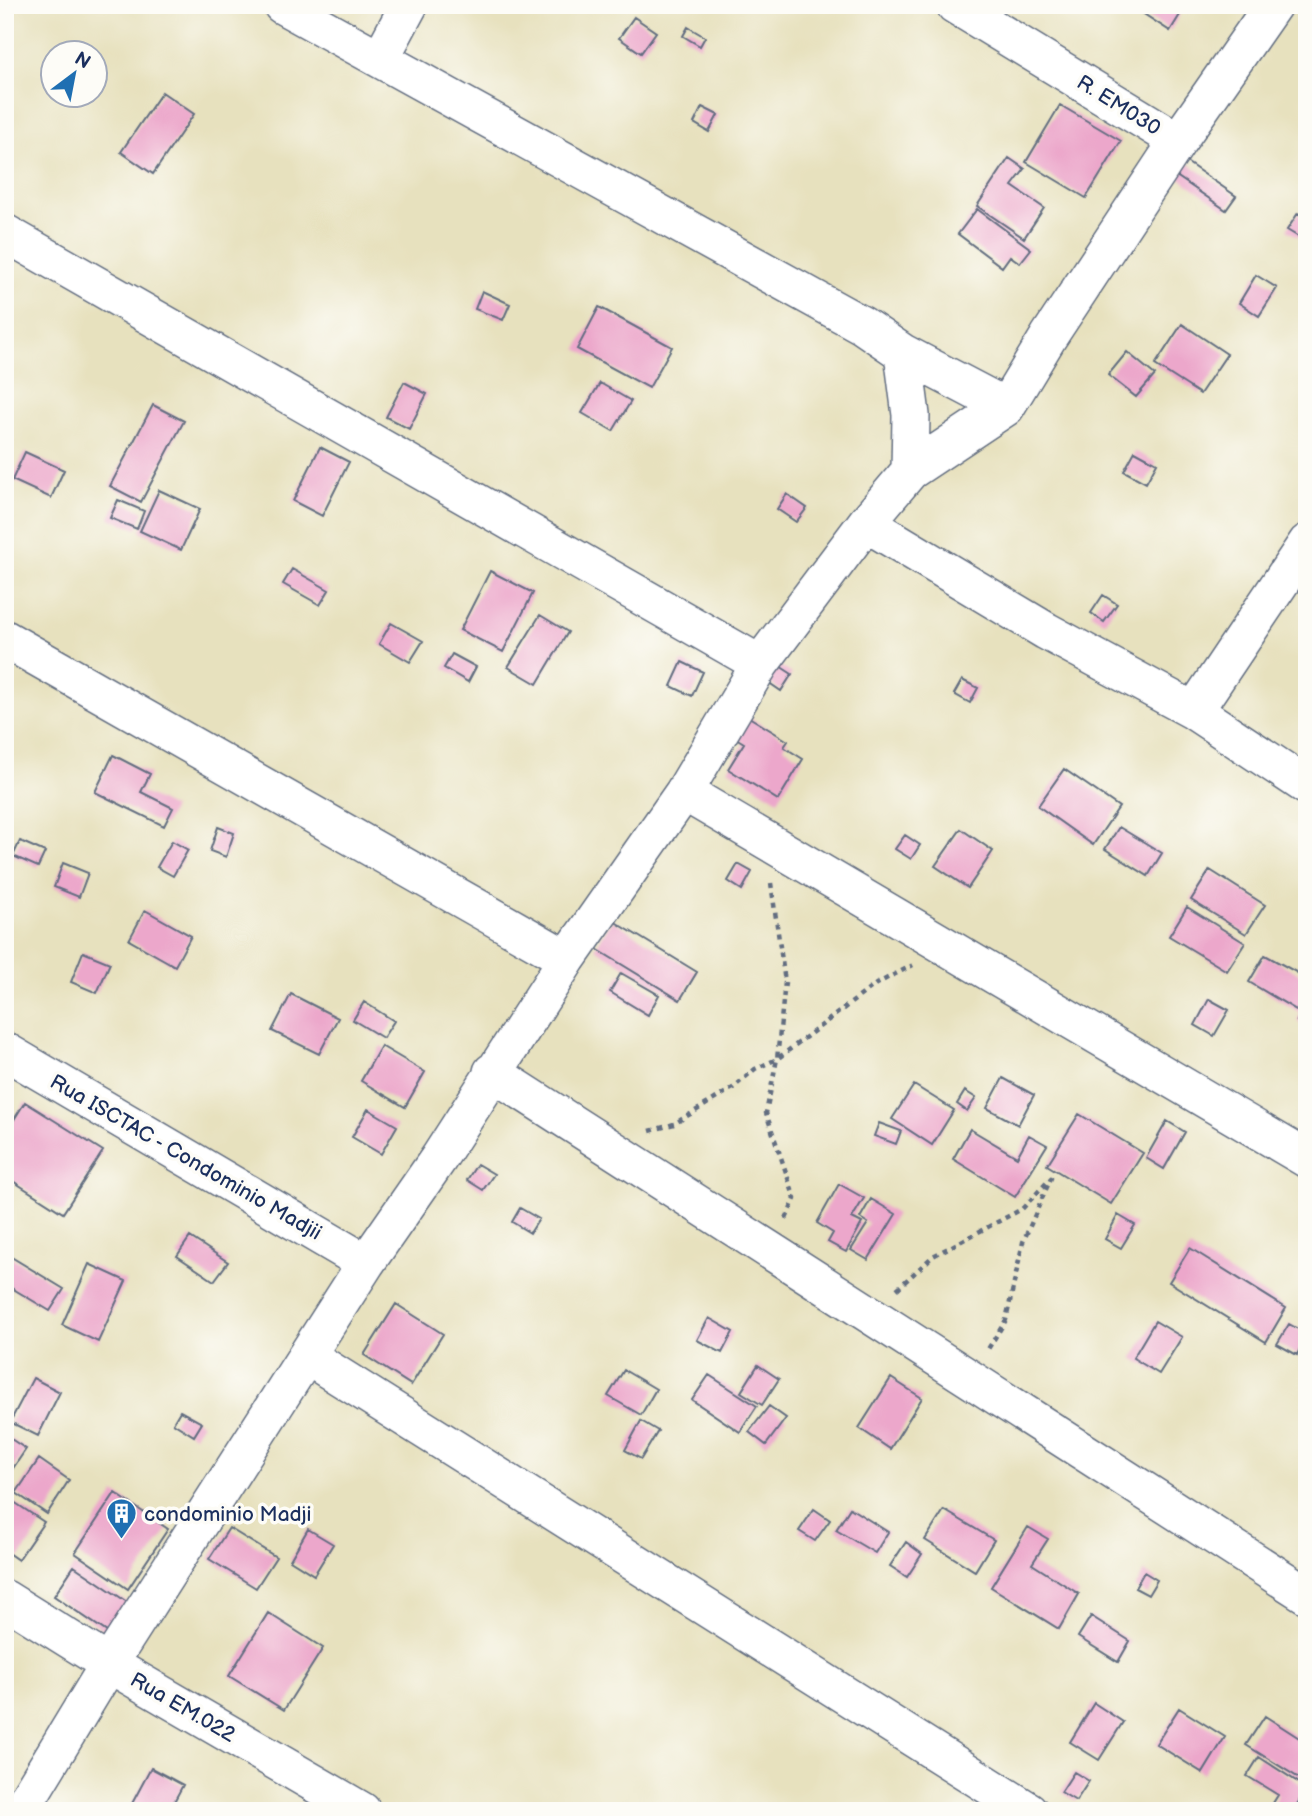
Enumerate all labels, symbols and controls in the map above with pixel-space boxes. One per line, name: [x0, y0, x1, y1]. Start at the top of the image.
north arrow: [38, 38, 108, 108]
text: N: [70, 47, 94, 74]
street label: R. EM030: [1072, 70, 1165, 141]
street label: Rua ISCTAC - Condominio Madjii: [45, 1069, 326, 1246]
building icon: condominio Madji: [104, 1497, 138, 1541]
place label: condominio Madji: [144, 1502, 312, 1527]
street label: Rua EM.022: [126, 1667, 240, 1748]

